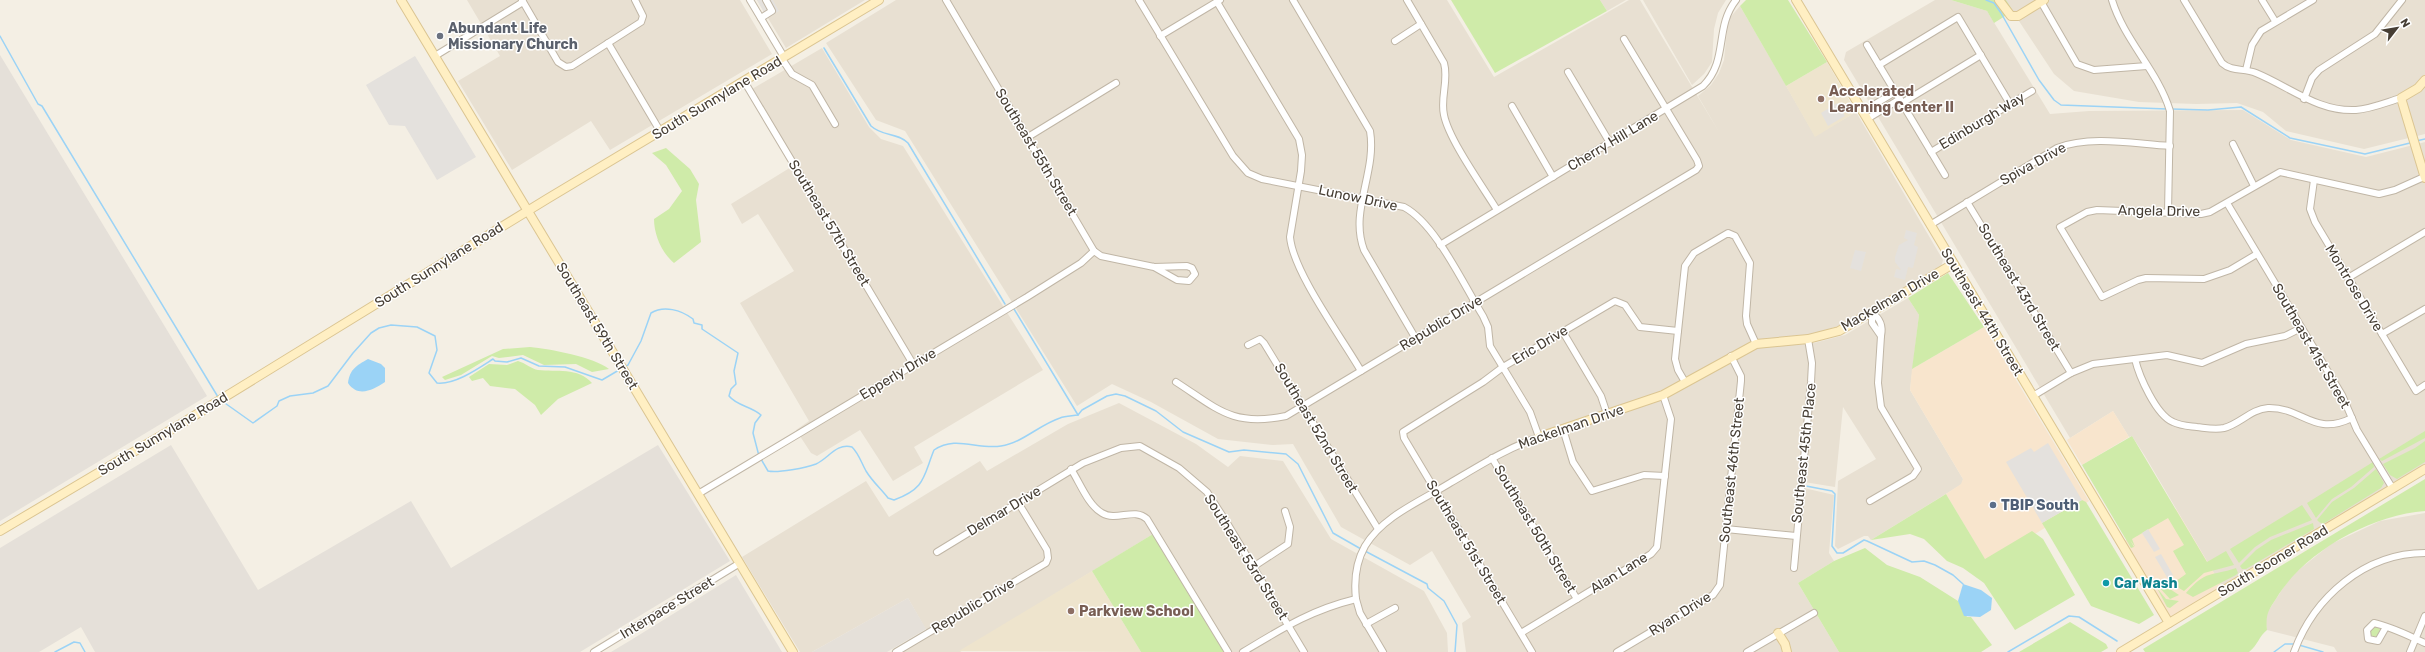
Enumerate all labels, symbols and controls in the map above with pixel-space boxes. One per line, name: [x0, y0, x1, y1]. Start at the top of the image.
north arrow: [2377, 8, 2417, 48]
text: N: [2398, 16, 2413, 30]
place label: Abundant Life Missionary Church: [448, 20, 578, 53]
marker: Abundant Life Missionary Church: [435, 31, 445, 41]
street label: South Sunnylane Road: [649, 53, 785, 143]
place label: Accelerated Learning Center II: [1829, 83, 1954, 116]
street label: Southeast 55th Street: [991, 85, 1081, 219]
street label: Edinburgh Way: [1936, 89, 2028, 153]
marker: Accelerated Learning Center II: [1816, 94, 1826, 104]
street label: Cherry Hill Lane: [1565, 107, 1662, 175]
street label: Spiva Drive: [1997, 139, 2069, 189]
street label: Southeast 57th Street: [785, 157, 874, 290]
street label: Lunow Drive: [1317, 181, 1399, 215]
street label: Angela Drive: [2118, 202, 2200, 220]
street label: South Sunnylane Road: [372, 219, 506, 311]
street label: Southeast 43rd Street: [1974, 220, 2064, 354]
street label: Montrose Drive: [2321, 241, 2387, 335]
street label: Southeast 44th Street: [1937, 245, 2027, 379]
street label: Southeast 59th Street: [552, 259, 642, 393]
street label: Mackelman Drive: [1838, 265, 1942, 335]
street label: Southeast 41st Street: [2268, 280, 2354, 412]
street label: Republic Drive: [1396, 292, 1486, 354]
street label: Eric Drive: [1509, 322, 1571, 368]
street label: Epperly Drive: [857, 344, 939, 403]
street label: Southeast 52nd Street: [1271, 360, 1362, 496]
street label: Southeast 45th Place: [1788, 382, 1820, 524]
street label: South Sunnylane Road: [95, 389, 231, 479]
street label: Southeast 46th Street: [1716, 396, 1748, 543]
street label: Mackelman Drive: [1516, 401, 1626, 453]
street label: Southeast 50th Street: [1490, 462, 1580, 596]
street label: Southeast 51st Street: [1422, 477, 1510, 607]
street label: Delmar Drive: [964, 482, 1044, 540]
street label: Southeast 53rd Street: [1200, 491, 1292, 623]
place label: TBIP South: [2001, 497, 2079, 514]
marker: TBIP South: [1988, 500, 1998, 510]
street label: South Sooner Road: [2215, 521, 2331, 601]
street label: Alan Lane: [1587, 549, 1651, 597]
street label: Interpace Street: [617, 573, 717, 643]
street label: Republic Drive: [928, 575, 1018, 637]
place label: Car Wash: [2114, 575, 2178, 592]
marker: Car Wash: [2101, 578, 2111, 588]
street label: Ryan Drive: [1646, 588, 1714, 640]
place label: Parkview School: [1079, 603, 1194, 620]
marker: Parkview School: [1066, 606, 1076, 616]

